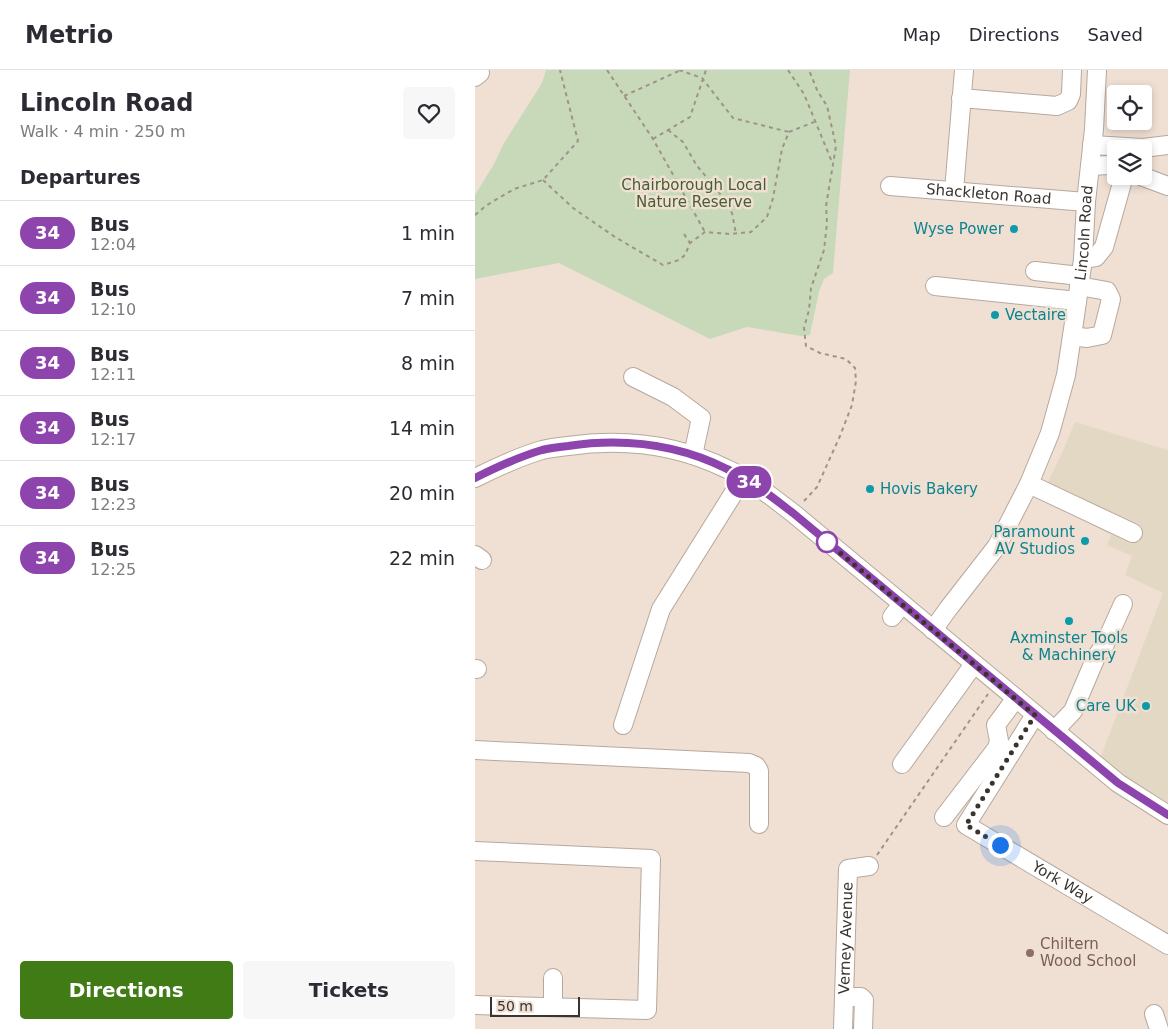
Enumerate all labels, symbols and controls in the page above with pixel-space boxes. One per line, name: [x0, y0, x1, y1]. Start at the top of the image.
text: Metrio: [25, 21, 113, 49]
text: Map: [903, 24, 941, 45]
text: Directions: [969, 24, 1059, 45]
text: Saved: [1087, 24, 1143, 45]
map controls: [1107, 85, 1152, 185]
button: locate: [1107, 85, 1152, 130]
button: heart: [403, 87, 455, 139]
text: Lincoln Road: [20, 89, 193, 117]
text: Walk · 4 min · 250 m: [20, 122, 185, 141]
button: layers: [1107, 140, 1152, 185]
text: Departures: [20, 166, 141, 188]
park label: Chairborough Local Nature Reserve: [621, 176, 767, 211]
street label: Shackleton Road: [925, 180, 1052, 208]
street label: Lincoln Road: [1071, 184, 1097, 282]
text: Bus: [90, 213, 129, 235]
place label: Wyse Power: [913, 220, 1005, 238]
text: 34: [35, 222, 60, 243]
text: 1 min: [401, 222, 455, 244]
marker: Wyse Power: [1008, 223, 1020, 235]
text: 12:04: [90, 235, 136, 254]
text: Bus: [90, 278, 129, 300]
text: 34: [35, 287, 60, 308]
text: 7 min: [401, 287, 455, 309]
text: 12:10: [90, 300, 136, 319]
place label: Vectaire: [1005, 306, 1066, 324]
marker: Vectaire: [989, 309, 1001, 321]
text: Bus: [90, 343, 129, 365]
text: 34: [35, 352, 60, 373]
text: 8 min: [401, 352, 455, 374]
text: 12:11: [90, 365, 136, 384]
text: Bus: [90, 408, 129, 430]
text: 34: [35, 417, 60, 438]
text: 14 min: [389, 417, 455, 439]
text: 12:17: [90, 430, 136, 449]
line badge: 34: [727, 466, 771, 498]
text: 34: [736, 471, 762, 492]
text: Bus: [90, 473, 129, 495]
place label: Hovis Bakery: [880, 480, 978, 498]
text: 34: [35, 482, 60, 503]
text: 20 min: [389, 482, 455, 504]
marker: Hovis Bakery: [864, 483, 876, 495]
text: 12:23: [90, 495, 136, 514]
place label: Paramount AV Studios: [993, 523, 1075, 558]
unlabelled marker: [816, 531, 838, 553]
marker: Paramount AV Studios: [1079, 535, 1091, 547]
text: Bus: [90, 538, 129, 560]
text: 34: [35, 547, 60, 568]
text: 22 min: [389, 547, 455, 569]
text: 12:25: [90, 560, 136, 579]
marker: Axminster Tools & Machinery: [1063, 615, 1075, 627]
place label: Axminster Tools & Machinery: [1010, 629, 1128, 664]
place label: Care UK: [1076, 697, 1137, 715]
marker: Care UK: [1140, 700, 1152, 712]
your location: [988, 833, 1013, 858]
street label: York Way: [1028, 857, 1096, 907]
street label: Verney Avenue: [835, 882, 857, 995]
place label: Chiltern Wood School: [1040, 935, 1136, 970]
marker: Chiltern Wood School: [1024, 947, 1036, 959]
button: Directions: [20, 961, 233, 1019]
button: Tickets: [243, 961, 455, 1019]
scale bar: [490, 994, 580, 1017]
text: 50 m: [497, 998, 533, 1014]

